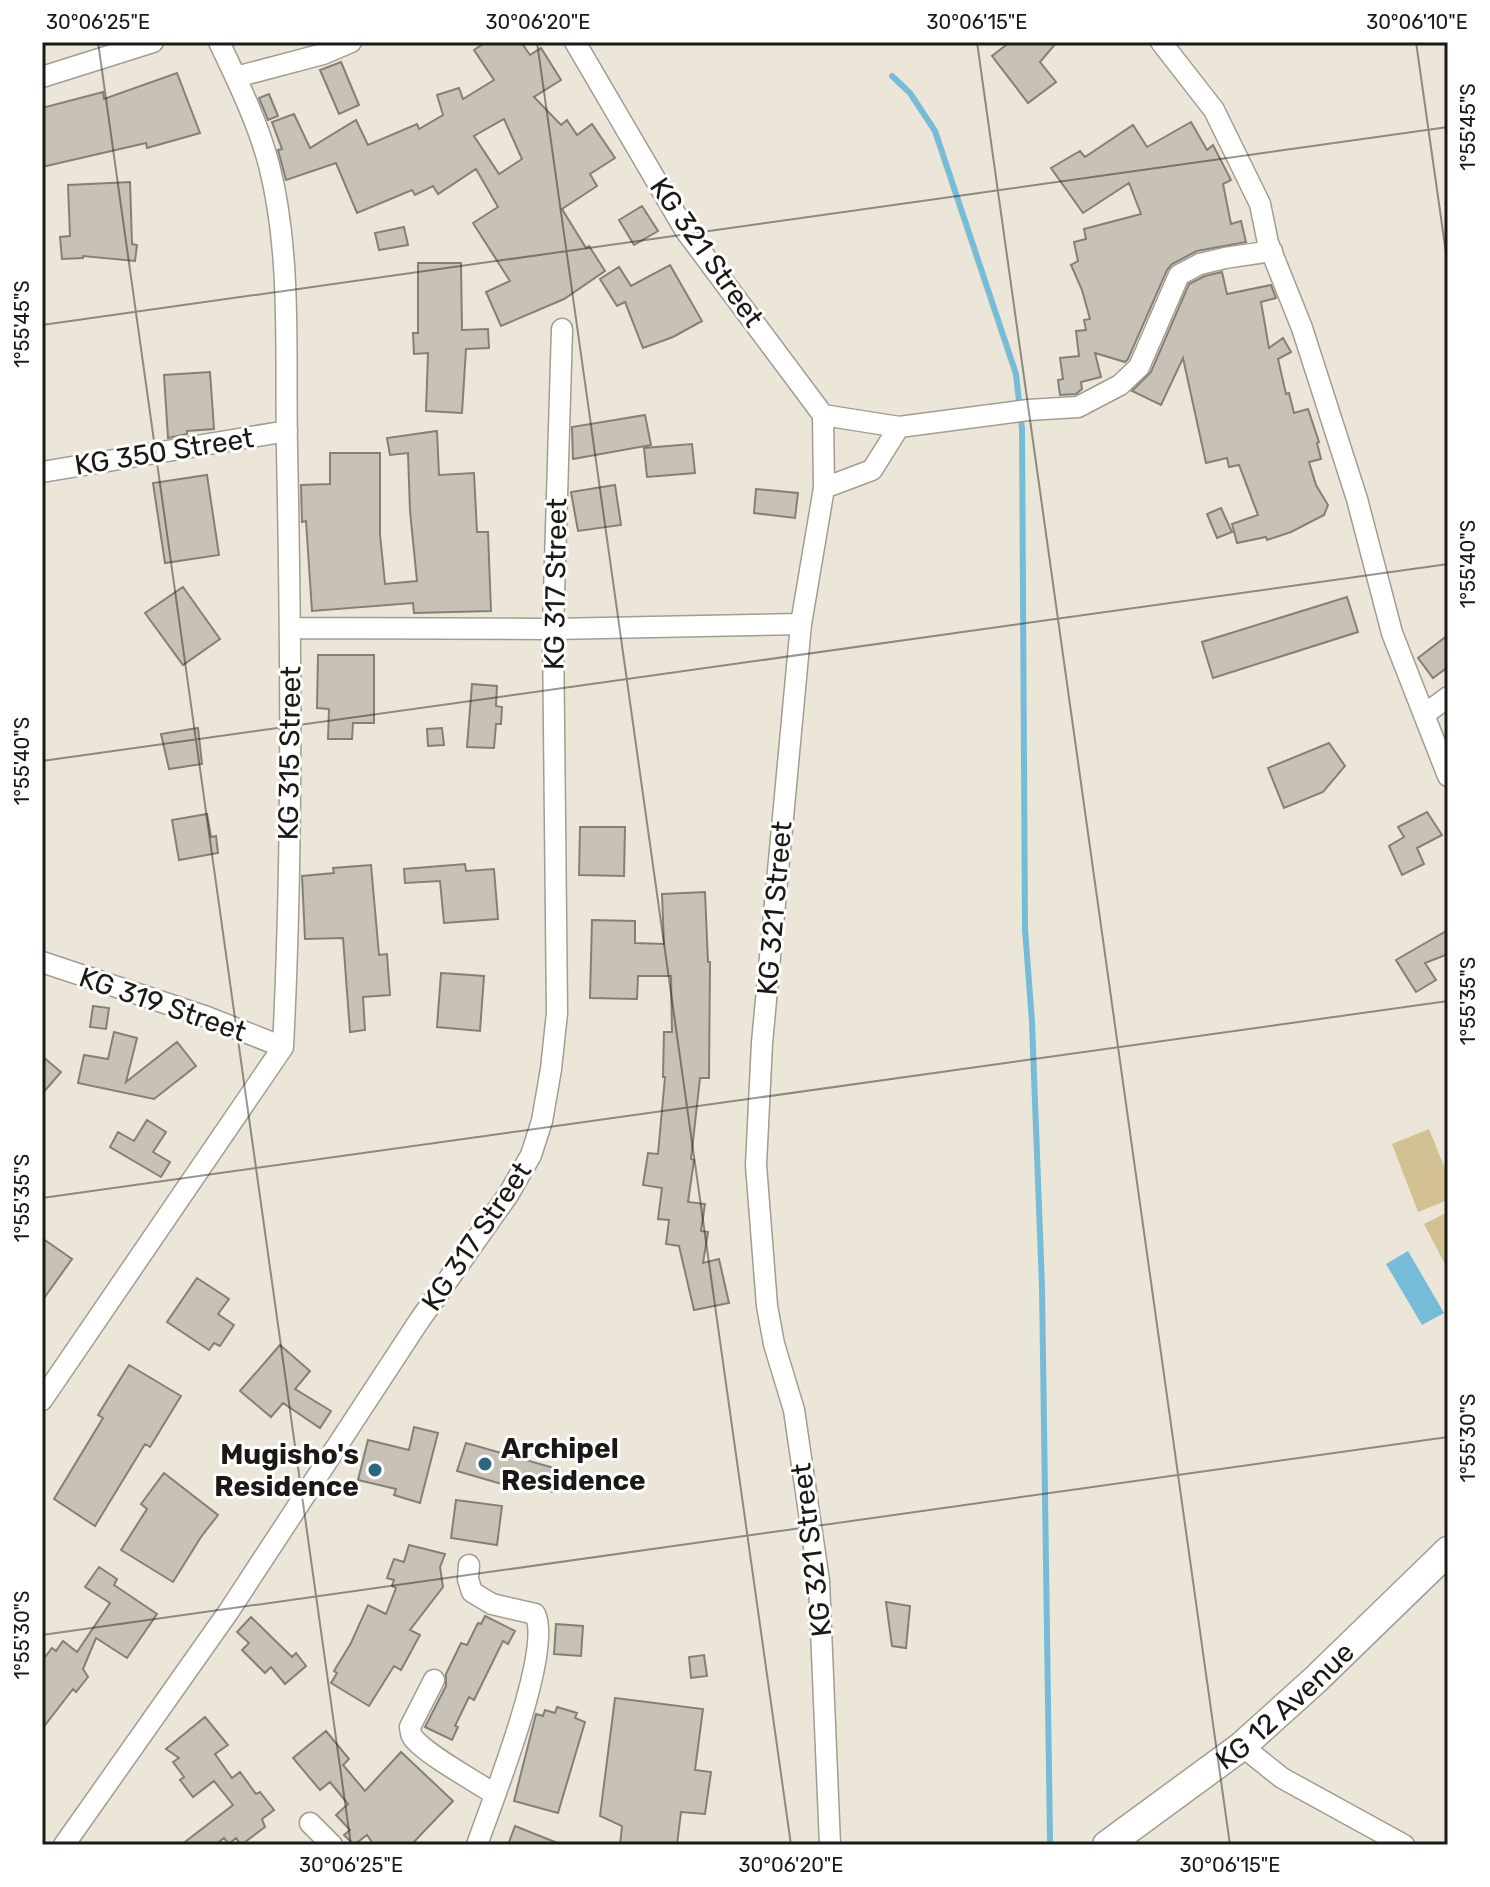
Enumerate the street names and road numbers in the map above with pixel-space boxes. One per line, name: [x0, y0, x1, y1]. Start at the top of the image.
street label: KG 321 Street: [643, 171, 770, 333]
street label: KG 350 Street: [72, 421, 256, 482]
street label: KG 317 Street: [537, 498, 574, 670]
street label: KG 315 Street: [271, 665, 308, 841]
street label: KG 321 Street: [750, 819, 799, 997]
street label: KG 319 Street: [75, 960, 251, 1048]
street label: KG 317 Street: [415, 1156, 538, 1317]
street label: KG 321 Street: [784, 1461, 839, 1639]
street label: KG 12 Avenue: [1209, 1636, 1361, 1777]

